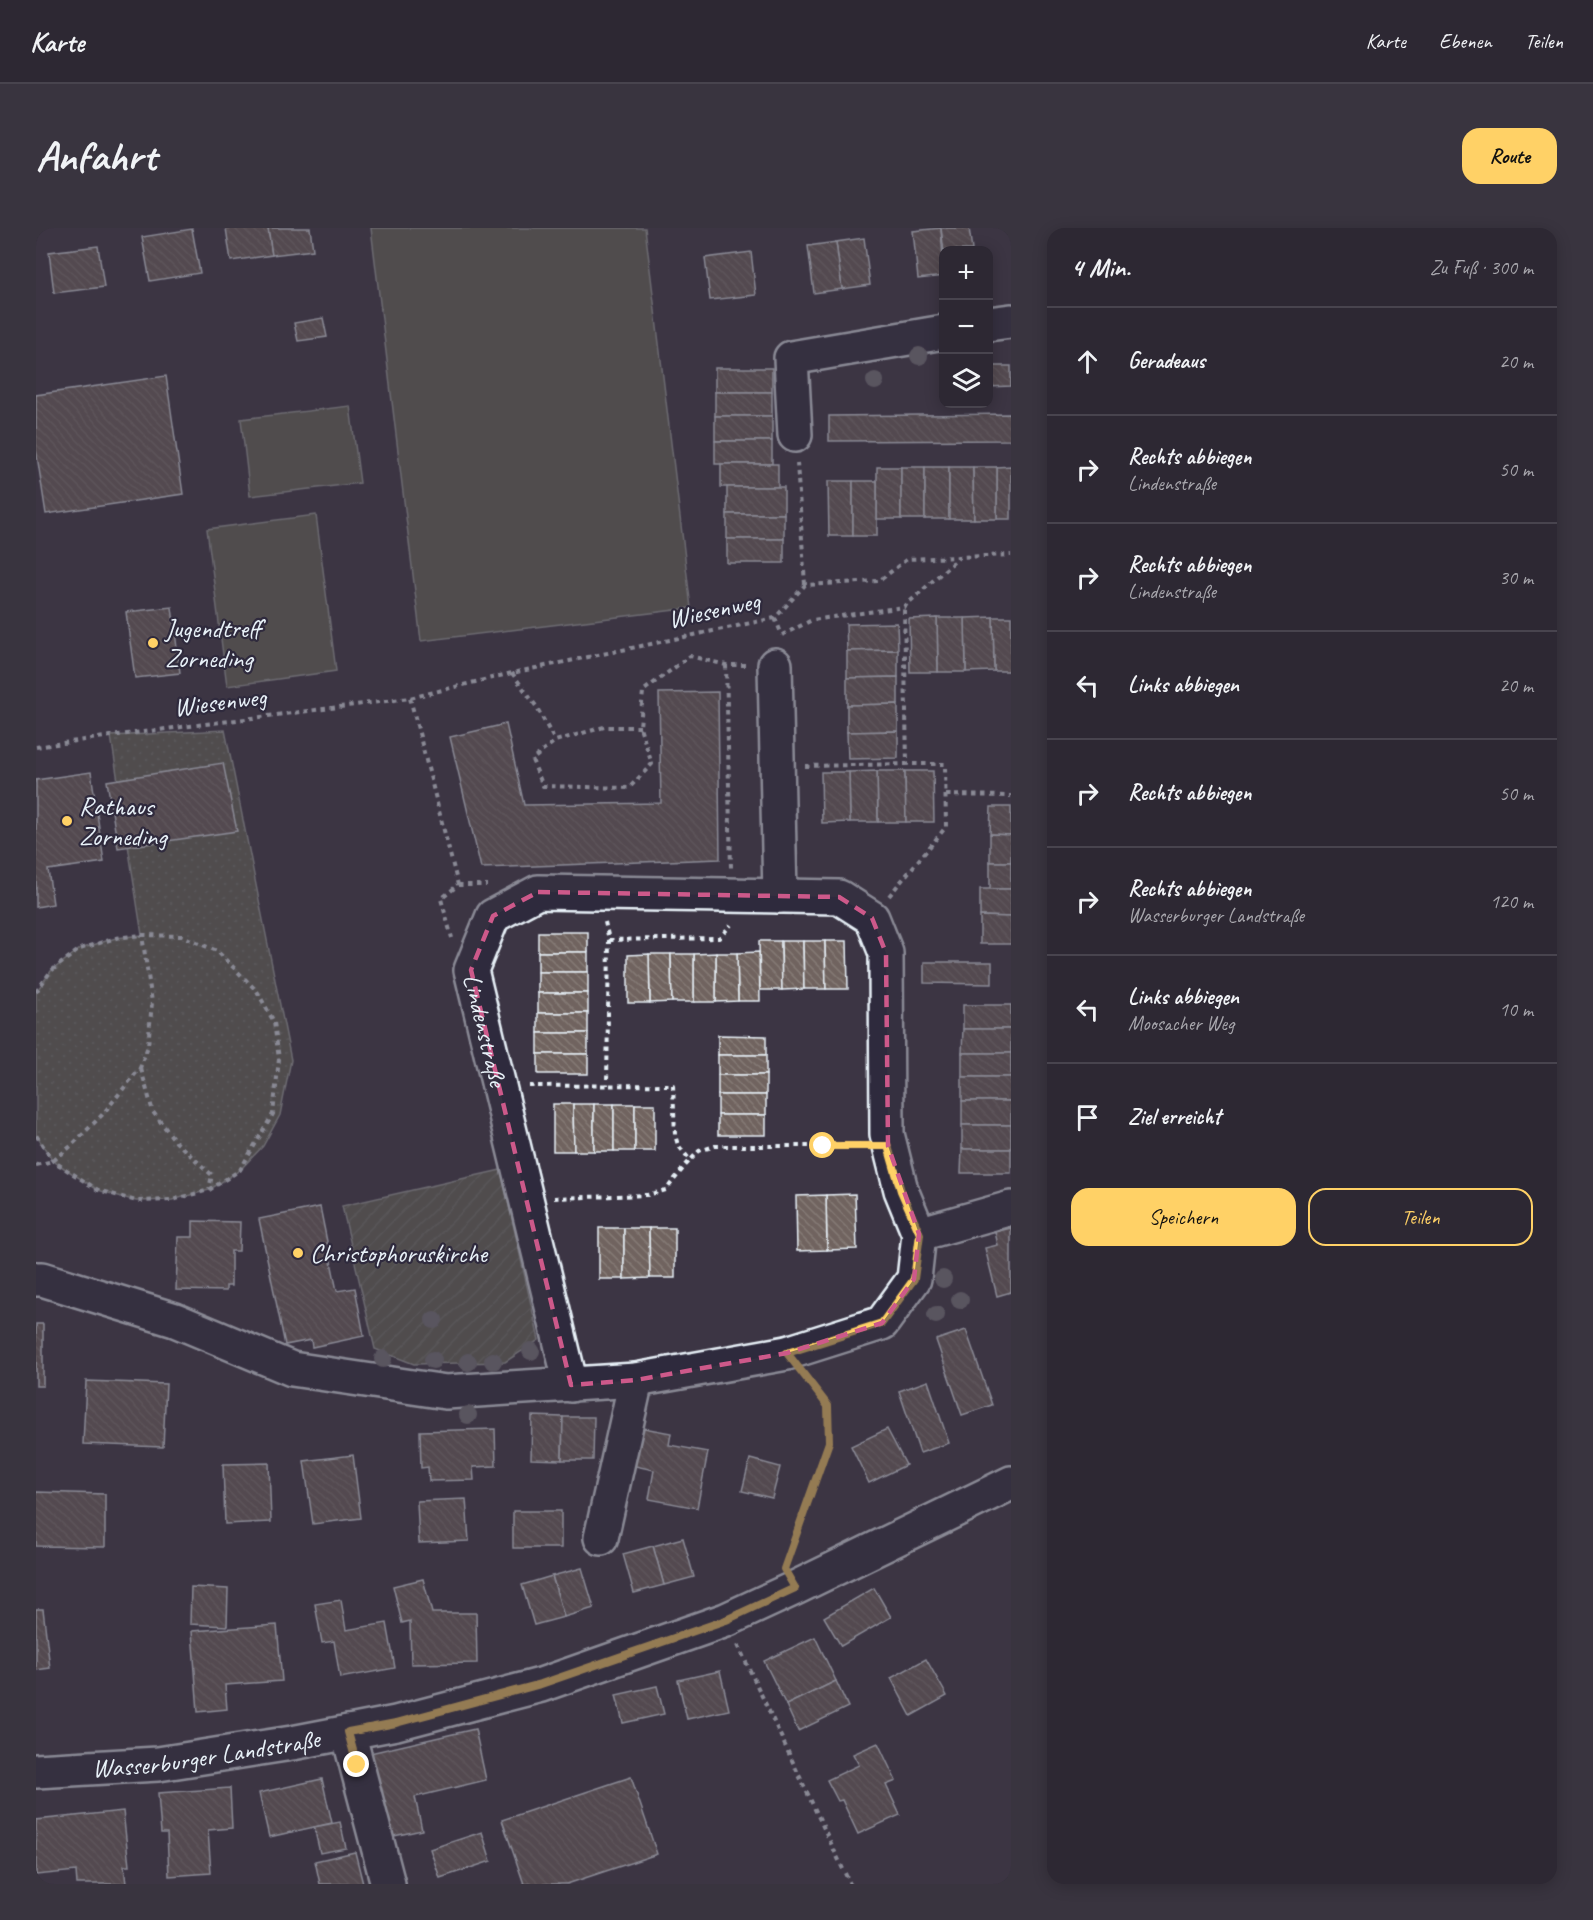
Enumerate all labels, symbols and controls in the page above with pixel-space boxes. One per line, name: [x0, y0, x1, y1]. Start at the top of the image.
text: Karte: [30, 24, 84, 59]
text: Karte: [1366, 28, 1406, 54]
text: Ebenen: [1439, 28, 1492, 54]
text: Teilen: [1525, 28, 1563, 54]
button: Route: [1462, 128, 1557, 184]
text: Anfahrt: [36, 130, 156, 183]
map controls: [939, 246, 993, 408]
button: +: [939, 246, 993, 300]
text: 4 Min.: [1071, 251, 1130, 284]
text: Zu Fuß · 300 m: [1430, 255, 1533, 280]
button: −: [939, 300, 993, 354]
icon: ahead: [1071, 345, 1104, 378]
text: Geradeaus: [1128, 347, 1205, 375]
text: 20 m: [1499, 349, 1533, 374]
button: layers: [939, 354, 993, 408]
text: Rechts abbiegen: [1128, 443, 1251, 471]
icon: right: [1071, 453, 1104, 486]
text: 50 m: [1499, 457, 1533, 482]
text: Lindenstraße: [1128, 471, 1216, 496]
text: Rechts abbiegen: [1128, 551, 1251, 579]
icon: right: [1071, 561, 1104, 594]
text: 30 m: [1499, 565, 1533, 590]
text: Lindenstraße: [1128, 579, 1216, 604]
street label: Wiesenweg: [665, 584, 765, 636]
place label: Jugendtreff Zorneding: [163, 612, 266, 675]
marker: Jugendtreff Zorneding: [146, 636, 160, 650]
icon: left: [1071, 669, 1104, 702]
text: Links abbiegen: [1128, 671, 1239, 699]
text: 20 m: [1499, 673, 1533, 698]
street label: Wiesenweg: [172, 680, 270, 724]
icon: right: [1071, 777, 1104, 810]
text: Rechts abbiegen: [1128, 779, 1251, 807]
text: 50 m: [1499, 781, 1533, 806]
place label: Rathaus Zorneding: [79, 790, 168, 853]
marker: Rathaus Zorneding: [60, 814, 74, 828]
text: Rechts abbiegen: [1128, 875, 1251, 903]
icon: right: [1071, 885, 1104, 918]
text: 120 m: [1490, 889, 1533, 914]
text: Wasserburger Landstraße: [1128, 903, 1304, 928]
street label: Lindenstraße: [456, 970, 516, 1092]
text: Links abbiegen: [1128, 983, 1239, 1011]
icon: left: [1071, 993, 1104, 1026]
text: 10 m: [1499, 997, 1533, 1022]
text: Moosacher Weg: [1128, 1011, 1234, 1036]
icon: arrive: [1071, 1101, 1104, 1134]
text: Ziel erreicht: [1128, 1103, 1221, 1131]
route start: [809, 1132, 835, 1158]
button: Speichern: [1071, 1188, 1296, 1246]
button: Teilen: [1308, 1188, 1533, 1246]
place label: Christophoruskirche: [310, 1237, 489, 1270]
marker: Christophoruskirche: [291, 1246, 305, 1260]
street label: Wasserburger Landstraße: [91, 1721, 325, 1784]
route end: [343, 1751, 369, 1777]

